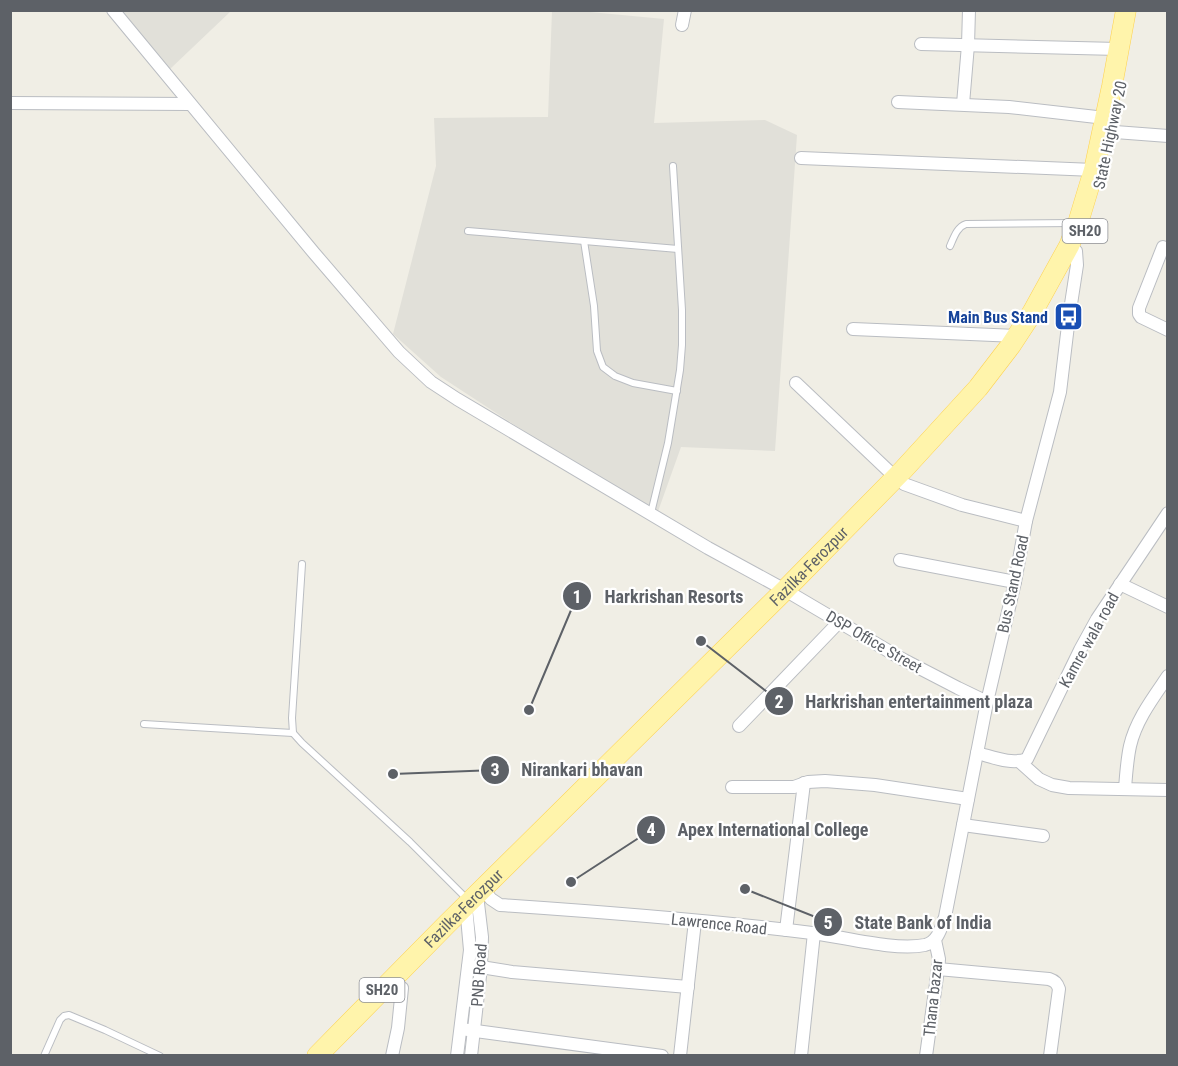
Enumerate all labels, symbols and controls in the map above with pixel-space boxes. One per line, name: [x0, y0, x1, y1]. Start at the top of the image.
street label: State Highway 20: [1089, 79, 1131, 191]
road number: SH20: [1062, 219, 1108, 243]
bus stop icon: Main Bus Stand: [1053, 301, 1085, 333]
place label: Main Bus Stand: [948, 308, 1048, 327]
street label: Fazilka-Ferozpur: [765, 522, 852, 610]
street label: Bus Stand Road: [993, 533, 1033, 635]
callout: Harkrishan Resorts: [562, 578, 755, 614]
text: 1: [572, 586, 582, 607]
text: Harkrishan Resorts: [605, 586, 743, 607]
street label: Kamre wala road: [1055, 589, 1123, 691]
street label: DSP Office Street: [823, 607, 926, 677]
callout: Harkrishan entertainment plaza: [764, 683, 1045, 719]
text: 2: [774, 691, 784, 712]
text: Harkrishan entertainment plaza: [805, 691, 1033, 712]
callout: Nirankari bhavan: [480, 752, 655, 788]
text: 3: [490, 759, 500, 780]
text: Nirankari bhavan: [521, 759, 643, 780]
callout: Apex International College: [636, 812, 881, 848]
text: 4: [646, 819, 656, 840]
text: Apex International College: [678, 819, 869, 840]
street label: Fazilka-Ferozpur: [420, 865, 507, 951]
callout: State Bank of India: [813, 904, 1003, 940]
street label: Lawrence Road: [670, 910, 768, 938]
text: 5: [823, 912, 833, 933]
text: State Bank of India: [855, 912, 991, 933]
street label: PNB Road: [467, 943, 491, 1007]
street label: Thana bazar: [919, 958, 947, 1038]
road number: SH20: [360, 978, 404, 1002]

